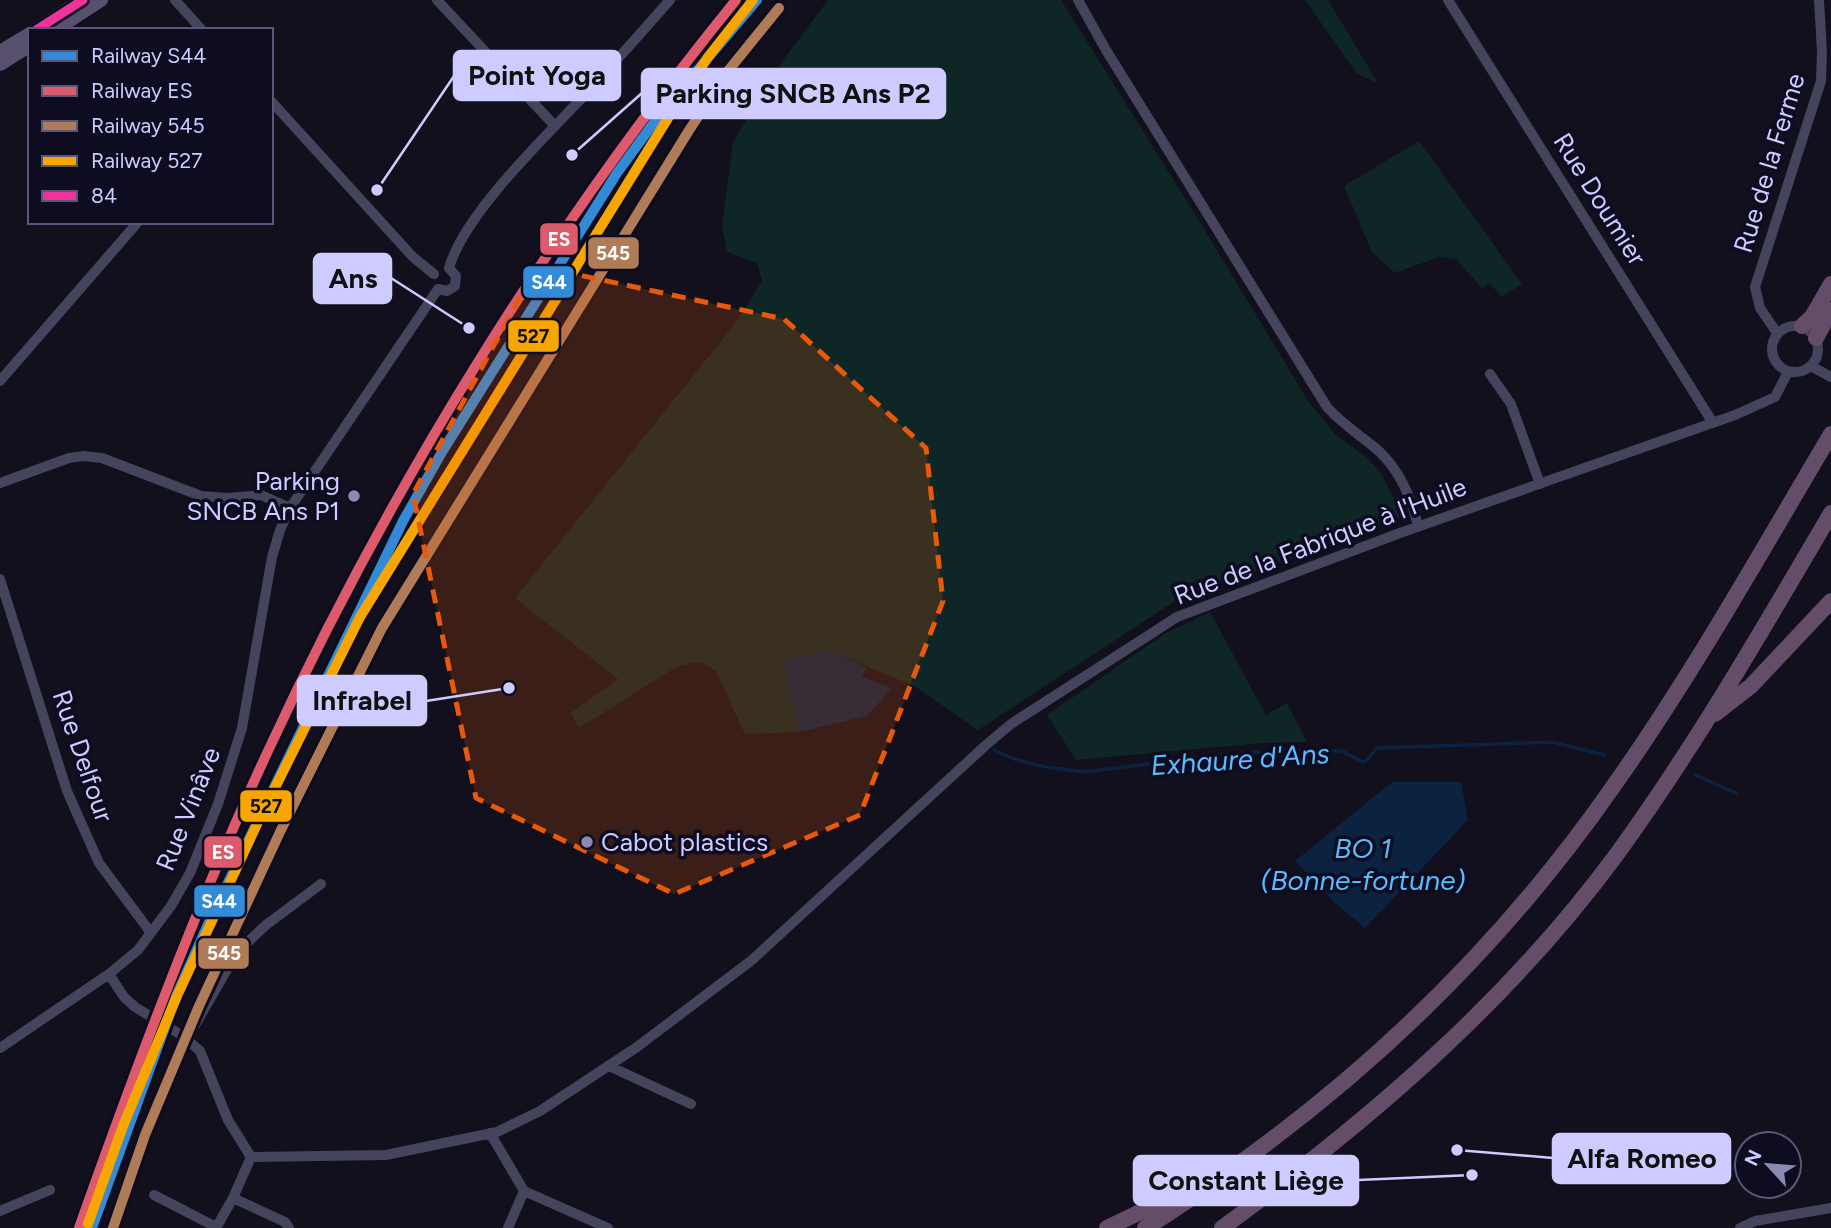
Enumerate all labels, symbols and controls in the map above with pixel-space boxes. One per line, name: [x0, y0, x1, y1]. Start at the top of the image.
legend: [28, 28, 273, 224]
text: Railway S44: [91, 43, 206, 68]
callout: Point Yoga: [454, 51, 620, 100]
text: Point Yoga: [468, 58, 606, 92]
callout: Parking SNCB Ans P2: [642, 69, 945, 118]
street label: Rue de la Ferme: [1727, 69, 1811, 257]
text: Parking SNCB Ans P2: [655, 76, 931, 110]
text: Railway ES: [91, 78, 193, 103]
text: Railway 545: [91, 113, 205, 138]
street label: Rue Doumier: [1547, 127, 1653, 271]
text: Railway 527: [91, 148, 202, 173]
text: 84: [91, 183, 117, 208]
line badge: ES: [539, 222, 579, 256]
text: ES: [548, 228, 570, 251]
line badge: 545: [587, 236, 640, 270]
text: 545: [596, 242, 630, 265]
callout: Ans: [314, 254, 391, 303]
text: Ans: [329, 261, 377, 295]
line badge: S44: [522, 265, 575, 299]
text: S44: [531, 271, 567, 294]
line badge: 527: [507, 319, 560, 353]
text: 527: [517, 325, 549, 348]
place label: Parking SNCB Ans P1: [186, 465, 340, 527]
street label: Rue de la Fabrique à l'Huile: [1169, 470, 1471, 612]
marker: Parking SNCB Ans P1: [346, 488, 362, 504]
callout: Infrabel: [298, 676, 426, 725]
text: Infrabel: [312, 683, 412, 717]
street label: Rue Delfour: [46, 686, 121, 826]
water label: Exhaure d'Ans: [1149, 736, 1331, 782]
street label: Rue Vinâve: [149, 743, 227, 875]
line badge: 527: [239, 789, 293, 823]
text: 527: [250, 795, 282, 818]
place label: Cabot plastics: [601, 826, 768, 858]
water label: BO 1 (Bonne-fortune): [1261, 831, 1466, 897]
marker: Cabot plastics: [579, 834, 595, 850]
line badge: ES: [203, 835, 243, 869]
text: ES: [212, 841, 234, 864]
line badge: S44: [193, 884, 246, 918]
text: S44: [201, 890, 237, 913]
line badge: 545: [197, 937, 250, 970]
text: 545: [207, 942, 241, 965]
north arrow: [1733, 1130, 1803, 1200]
callout: Alfa Romeo: [1553, 1134, 1730, 1183]
text: Alfa Romeo: [1567, 1141, 1717, 1175]
text: N: [1740, 1146, 1767, 1169]
callout: Constant Liège: [1134, 1156, 1358, 1205]
text: Constant Liège: [1148, 1163, 1344, 1197]

